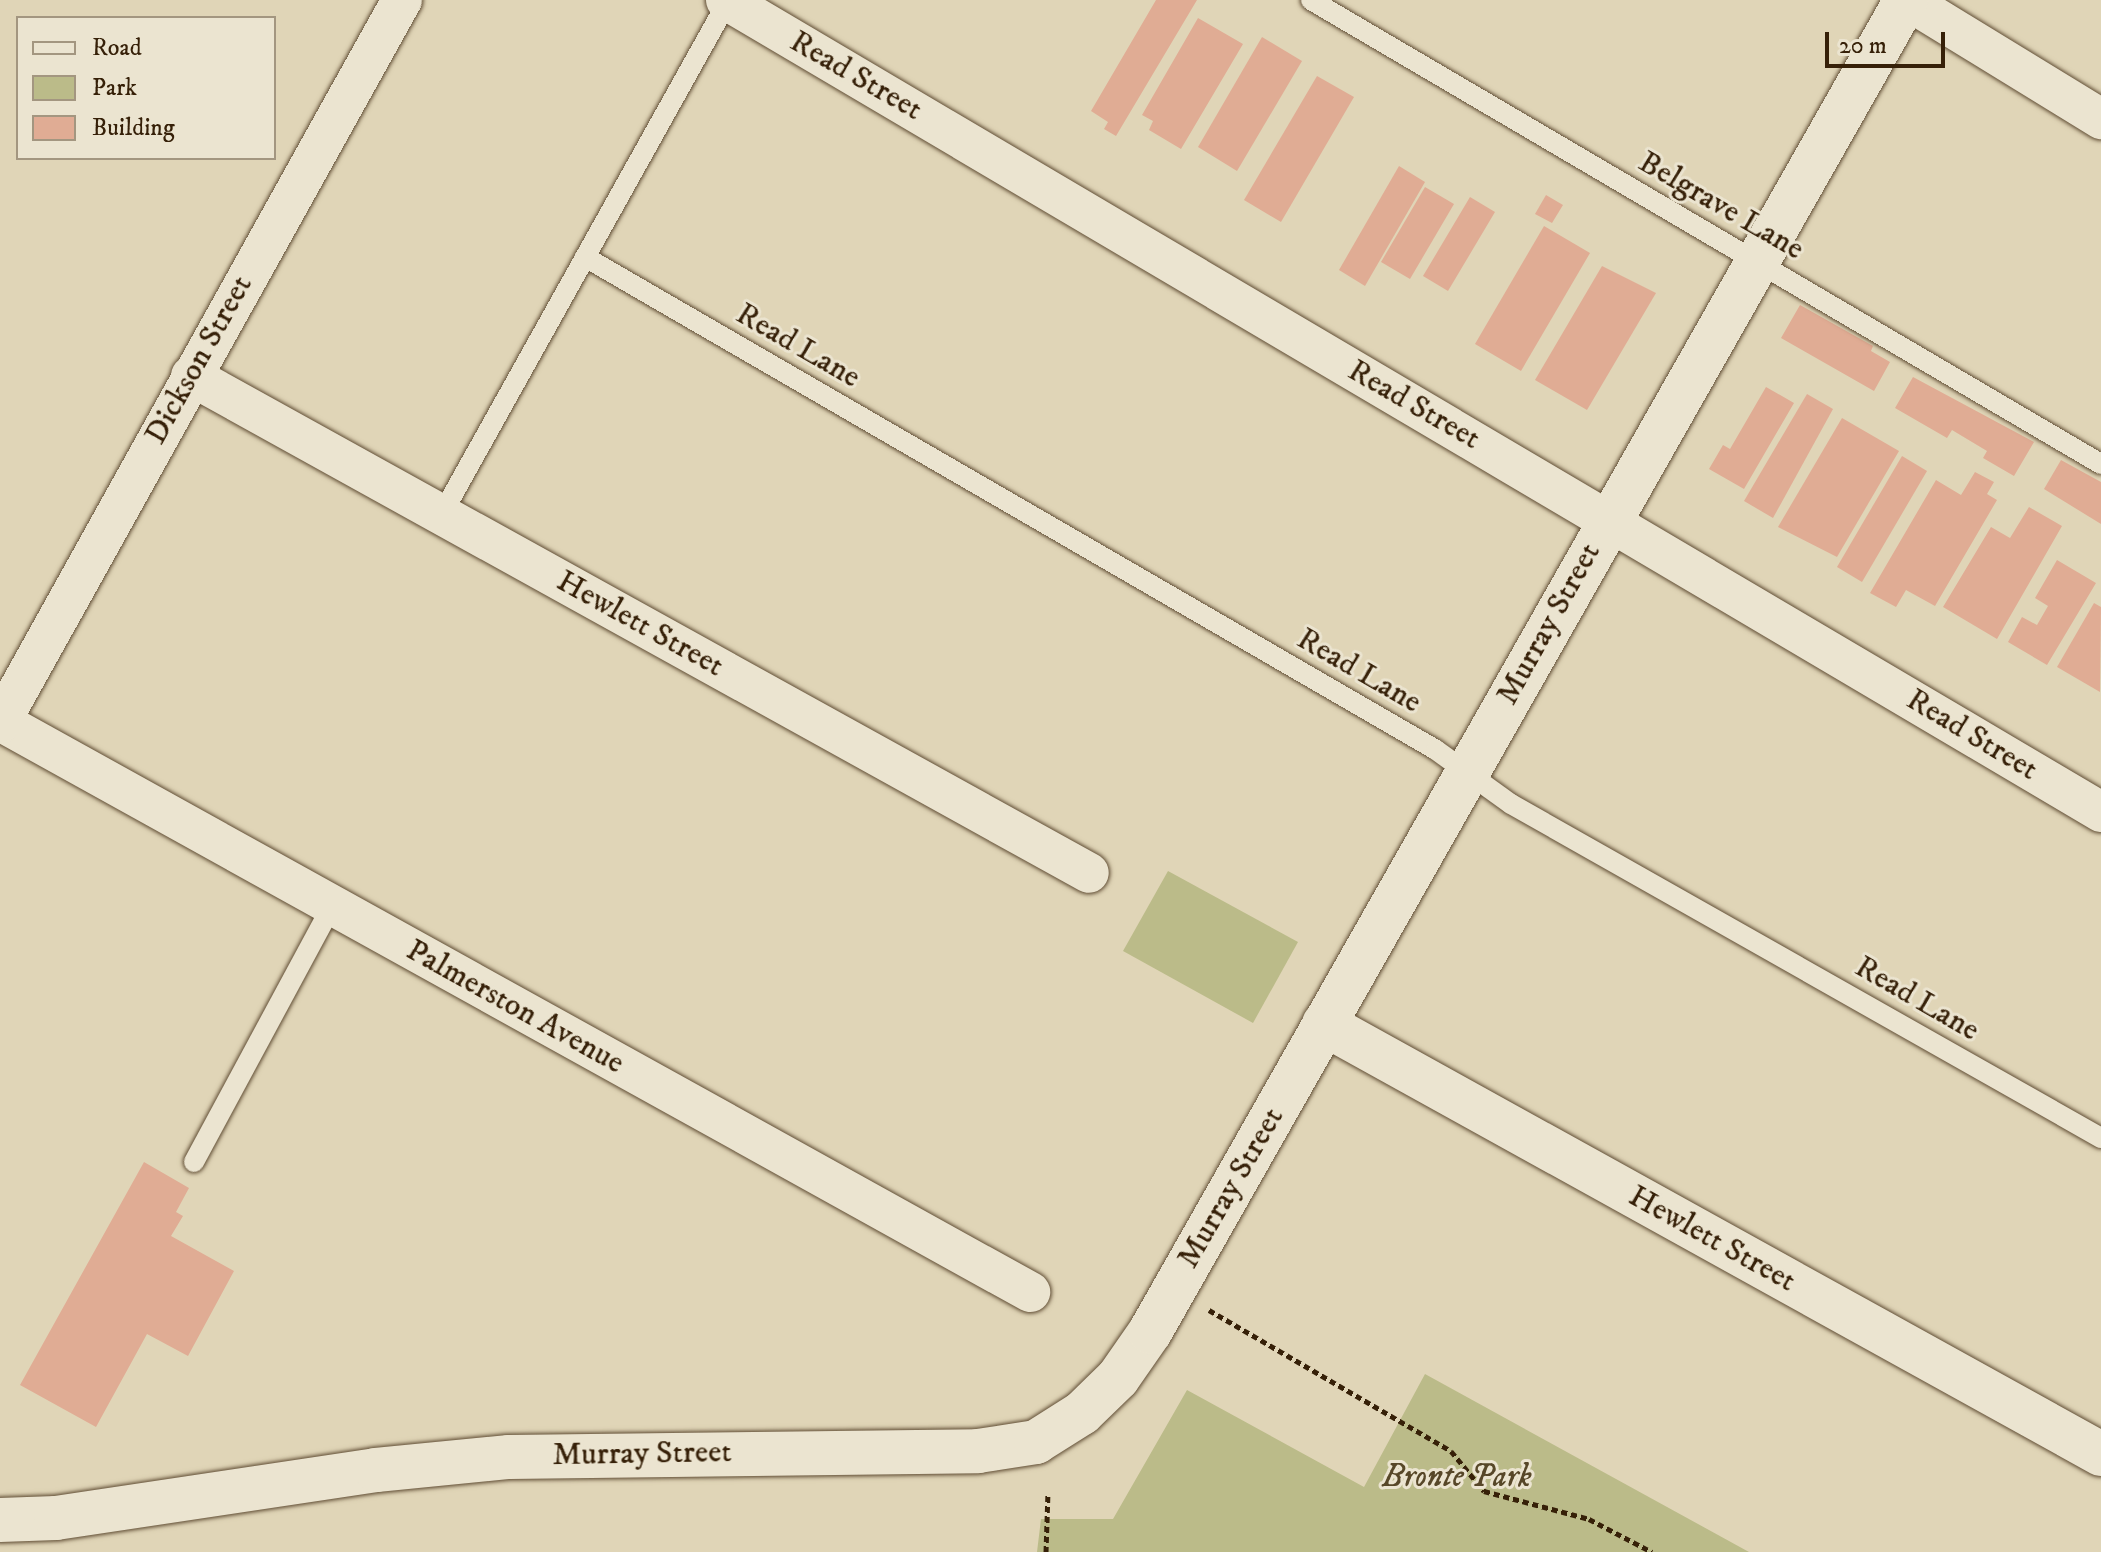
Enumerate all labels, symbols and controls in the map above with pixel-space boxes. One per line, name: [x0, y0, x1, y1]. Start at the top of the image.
legend: [16, 16, 276, 160]
scale bar: [1829, 16, 1949, 66]
street label: Read Street: [783, 23, 929, 129]
text: 20 m: [1839, 31, 1887, 61]
text: Road: [92, 33, 142, 63]
text: Park: [92, 73, 137, 103]
text: Building: [92, 113, 175, 143]
street label: Belgrave Lane: [1631, 143, 1811, 269]
street label: Dickson Street: [137, 269, 261, 451]
street label: Read Lane: [729, 295, 867, 397]
street label: Read Street: [1341, 352, 1487, 458]
street label: Murray Street: [1489, 536, 1609, 712]
street label: Hewlett Street: [550, 562, 730, 686]
street label: Read Lane: [1290, 620, 1428, 722]
street label: Read Street: [1899, 681, 2045, 789]
street label: Palmerston Avenue: [399, 931, 631, 1083]
street label: Read Lane: [1848, 948, 1986, 1050]
street label: Murray Street: [1170, 1101, 1292, 1275]
street label: Hewlett Street: [1622, 1177, 1802, 1301]
street label: Murray Street: [552, 1433, 732, 1475]
park label: Bronte Park: [1382, 1458, 1532, 1496]

